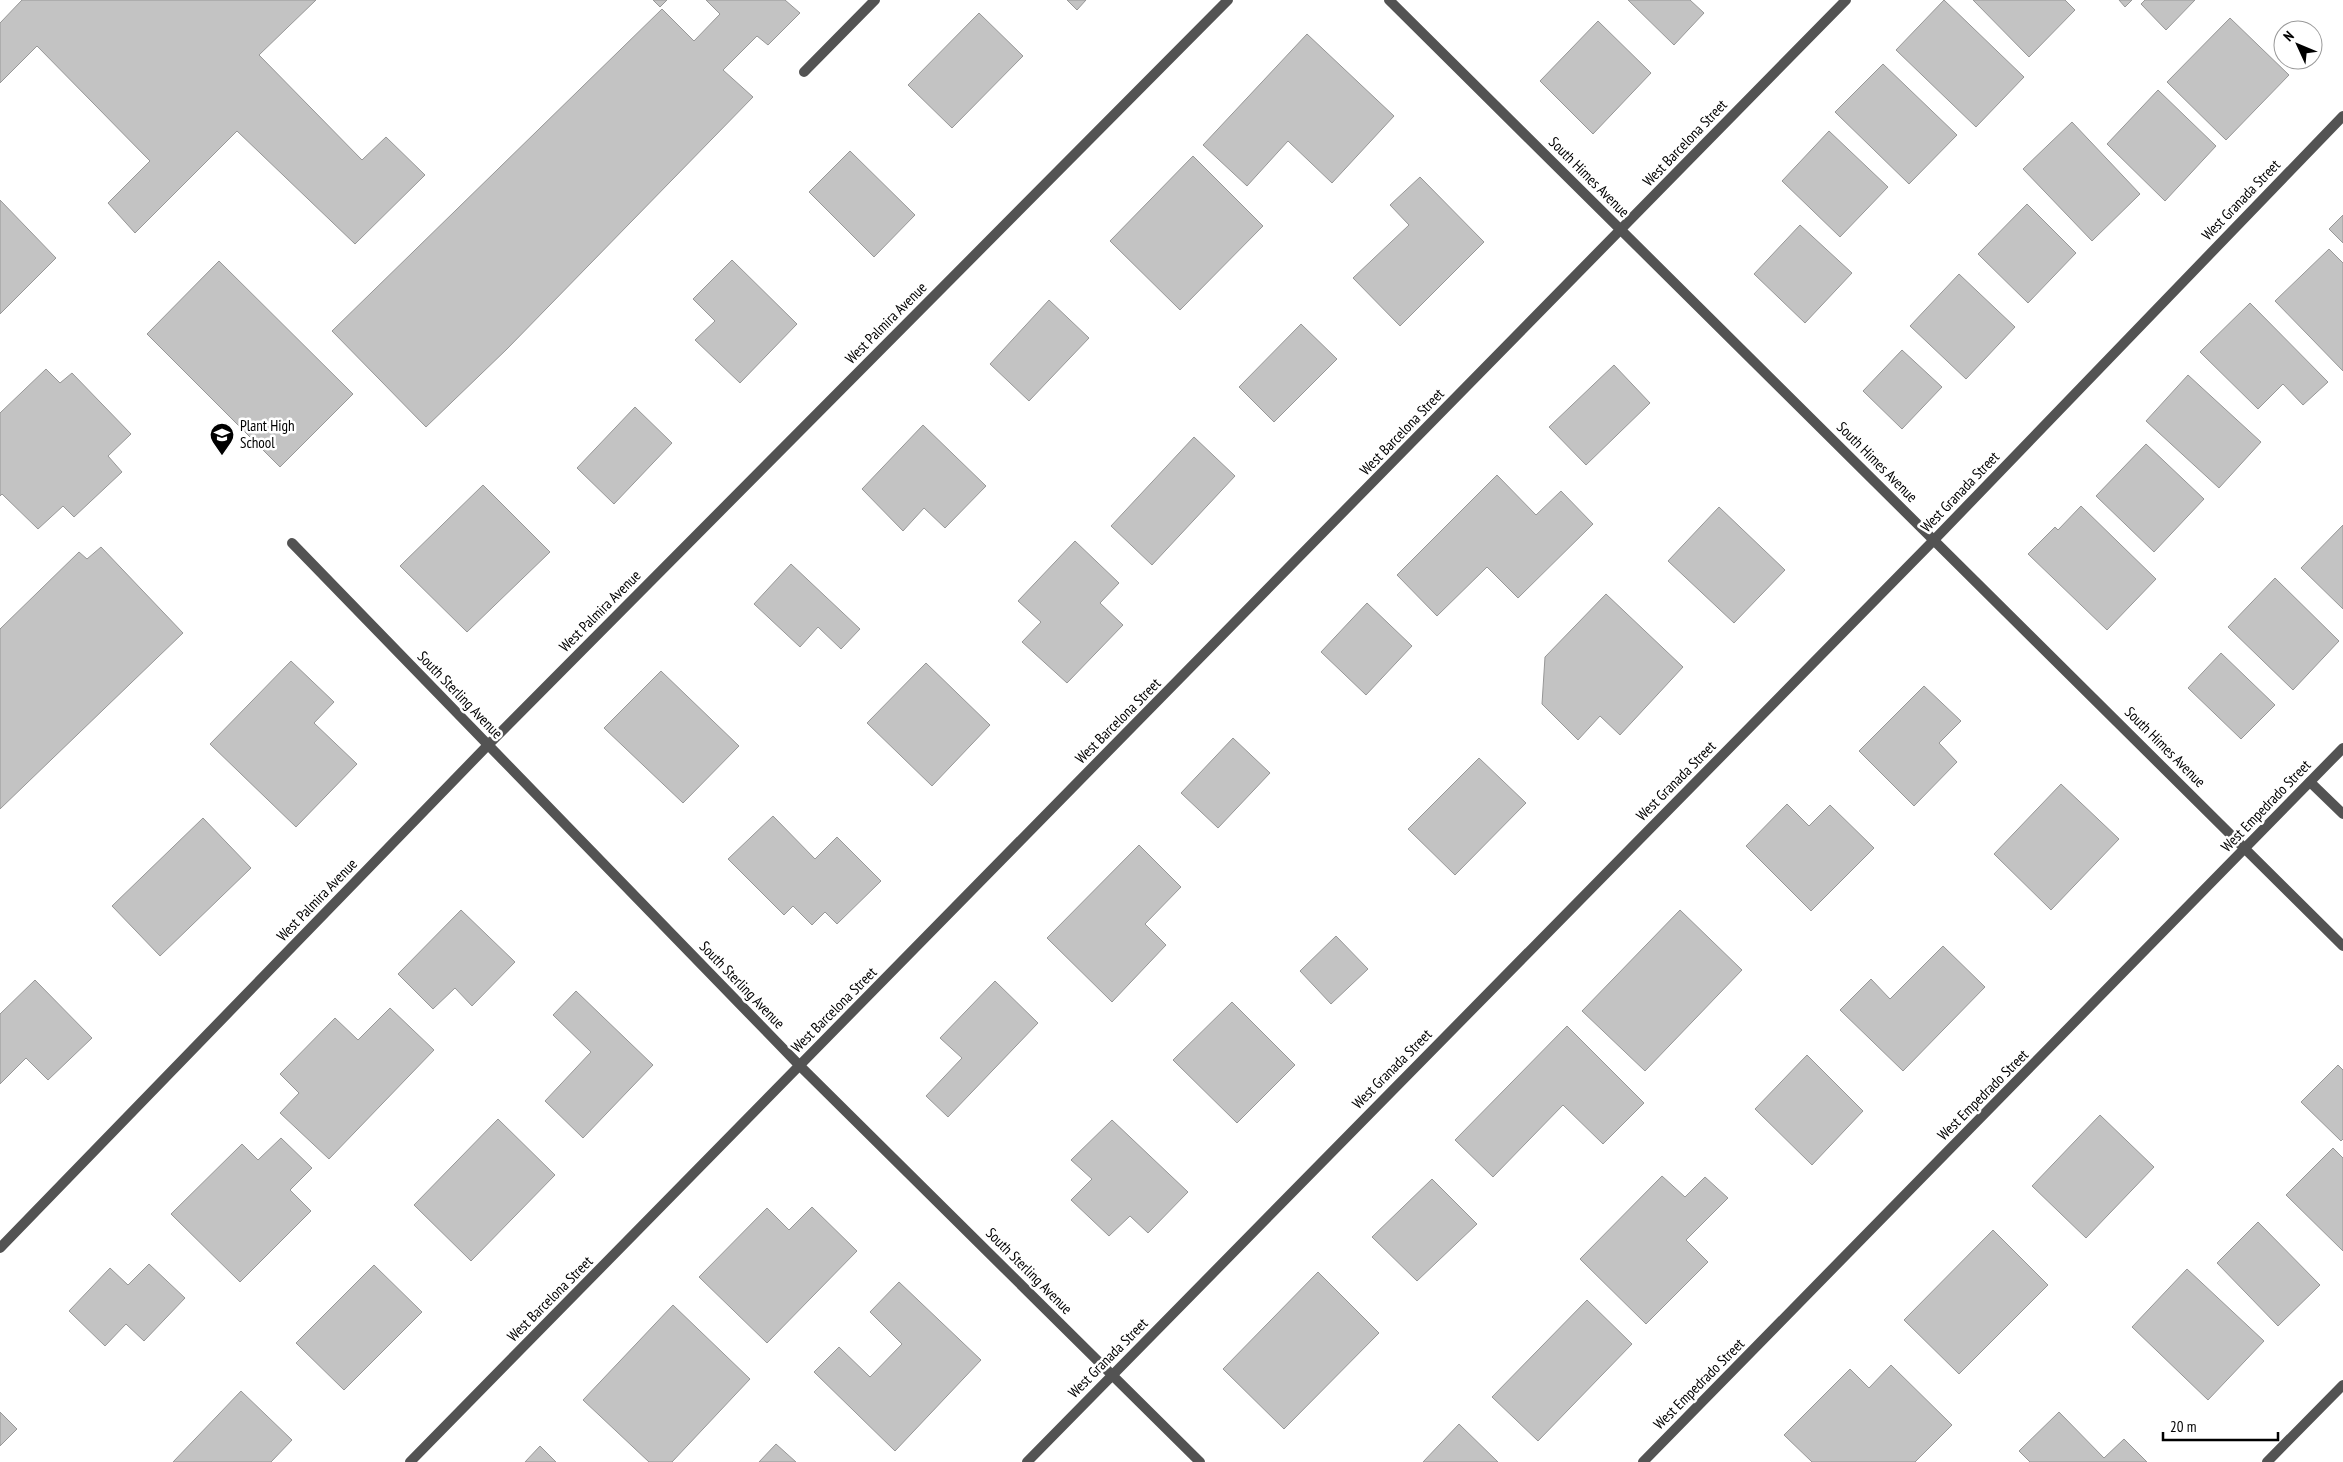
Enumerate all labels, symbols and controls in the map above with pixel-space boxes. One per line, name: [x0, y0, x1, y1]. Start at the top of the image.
north arrow: [2273, 20, 2323, 70]
text: N: [2280, 27, 2298, 45]
street label: West Barcelona Street: [1638, 95, 1731, 190]
street label: South Himes Avenue: [1545, 132, 1634, 221]
street label: West Granada Street: [2197, 155, 2284, 244]
street label: West Palmira Avenue: [841, 278, 930, 367]
street label: West Barcelona Street: [1355, 384, 1448, 479]
place label: Plant High School: [240, 416, 295, 452]
street label: South Himes Avenue: [1833, 417, 1922, 506]
school or university icon: Plant High School: [209, 422, 235, 456]
street label: West Granada Street: [1916, 447, 2003, 536]
street label: West Palmira Avenue: [555, 566, 644, 655]
street label: South Sterling Avenue: [414, 647, 507, 742]
street label: West Barcelona Street: [1071, 674, 1164, 767]
street label: South Himes Avenue: [2121, 702, 2210, 791]
street label: West Granada Street: [1632, 737, 1719, 824]
street label: West Empedrado Street: [2217, 756, 2314, 856]
street label: West Palmira Avenue: [272, 854, 361, 945]
street label: South Sterling Avenue: [696, 937, 789, 1032]
street label: West Barcelona Street: [787, 963, 880, 1056]
street label: West Granada Street: [1348, 1025, 1435, 1112]
street label: West Empedrado Street: [1933, 1045, 2032, 1144]
street label: South Sterling Avenue: [982, 1223, 1077, 1318]
street label: West Barcelona Street: [503, 1252, 596, 1345]
street label: West Granada Street: [1064, 1314, 1151, 1401]
street label: West Empedrado Street: [1649, 1334, 1748, 1433]
scale bar: [2163, 1410, 2278, 1442]
text: 20 m: [2170, 1417, 2196, 1436]

